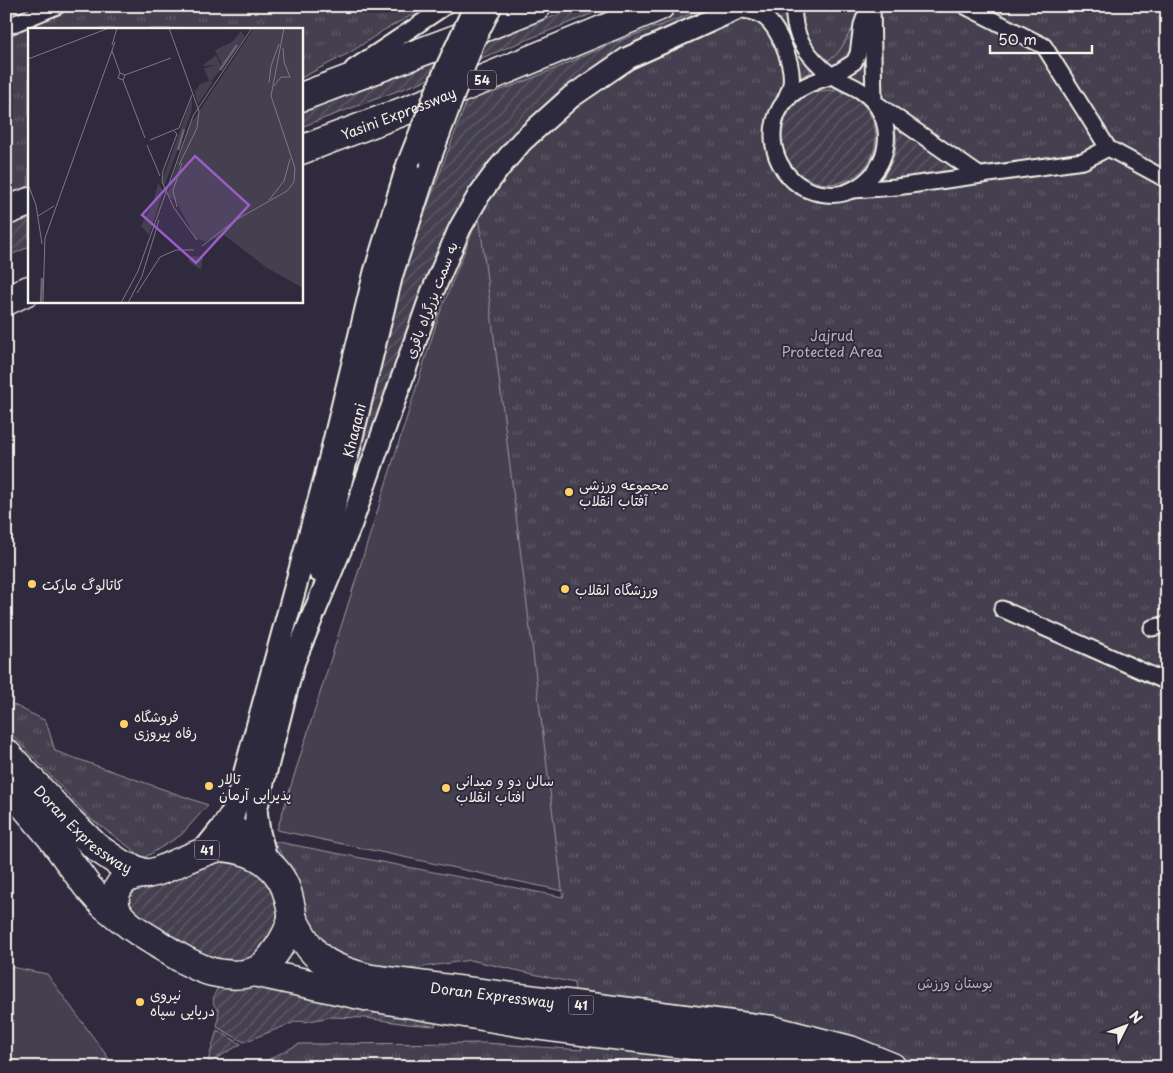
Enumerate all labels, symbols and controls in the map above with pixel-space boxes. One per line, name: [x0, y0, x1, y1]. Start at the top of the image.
scale bar: [990, 22, 1093, 54]
text: 50 m: [998, 27, 1037, 50]
inset map: [28, 28, 302, 302]
road number: 54: [468, 70, 496, 90]
street label: Yasini Expressway: [338, 81, 459, 145]
street label: به سمت بزرگراه باقری: [399, 238, 463, 362]
park label: Jajrud Protected Area: [781, 325, 883, 362]
street label: Khaqani: [337, 401, 370, 459]
place label: مجموعه ورزشی آفتاب انقلاب: [579, 474, 669, 511]
marker: مجموعه ورزشی آفتاب انقلاب: [563, 486, 575, 498]
place label: کاتالوگ مارکت: [42, 574, 123, 595]
marker: کاتالوگ مارکت: [26, 578, 38, 590]
place label: ورزشگاه انقلاب: [575, 579, 658, 600]
marker: ورزشگاه انقلاب: [559, 583, 571, 595]
place label: فروشگاه رفاه پیروزی: [134, 706, 197, 743]
marker: فروشگاه رفاه پیروزی: [118, 718, 130, 730]
place label: تالار پذیرایی آرمان: [218, 768, 291, 805]
place label: سالن دو و میدانی افتاب انقلاب: [456, 770, 554, 807]
street label: Doran Expressway: [30, 780, 135, 878]
marker: تالار پذیرایی آرمان: [203, 780, 215, 792]
marker: سالن دو و میدانی افتاب انقلاب: [440, 782, 452, 794]
road number: 41: [194, 840, 220, 860]
park label: بوستان ورزش: [917, 972, 993, 993]
street label: Doran Expressway: [429, 976, 556, 1013]
place label: نیروی دریایی سپاه: [150, 984, 215, 1021]
marker: نیروی دریایی سپاه: [134, 996, 146, 1008]
road number: 41: [568, 996, 594, 1014]
north arrow: [1100, 1000, 1150, 1050]
text: N: [1125, 1006, 1148, 1028]

